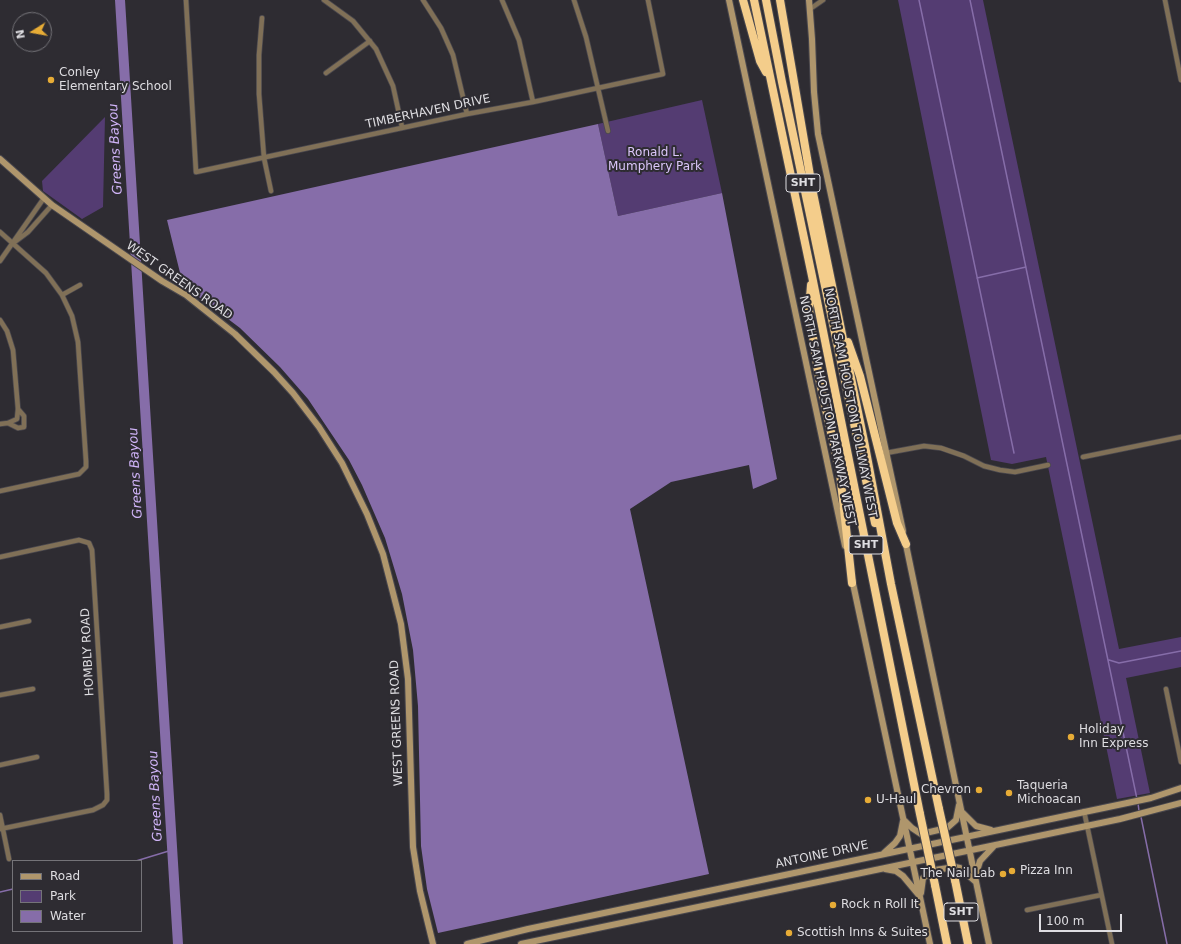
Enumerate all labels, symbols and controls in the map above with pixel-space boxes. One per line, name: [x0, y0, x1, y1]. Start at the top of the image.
north arrow: [12, 12, 52, 52]
text: N: [13, 28, 28, 40]
place label: Conley Elementary School: [59, 66, 172, 94]
marker: Conley Elementary School: [46, 75, 56, 85]
street label: TIMBERHAVEN DRIVE: [364, 92, 492, 132]
water label: Greens Bayou: [106, 103, 126, 195]
park label: Ronald L. Mumphery Park: [608, 146, 702, 174]
road number: SHT: [786, 174, 820, 192]
street label: WEST GREENS ROAD: [123, 239, 235, 323]
street label: NORTH SAM HOUSTON TOLLWAY WEST: [821, 287, 879, 519]
street label: NORTH SAM HOUSTON PARKWAY WEST: [796, 294, 858, 528]
water label: Greens Bayou: [126, 427, 146, 519]
road number: SHT: [849, 536, 883, 554]
street label: HOMBLY ROAD: [78, 608, 98, 696]
street label: WEST GREENS ROAD: [388, 660, 406, 786]
place label: Holiday Inn Express: [1079, 723, 1148, 751]
marker: Holiday Inn Express: [1066, 732, 1076, 742]
water label: Greens Bayou: [146, 750, 166, 842]
place label: Taqueria Michoacan: [1017, 779, 1081, 807]
place label: Chevron: [921, 783, 971, 797]
marker: Chevron: [974, 785, 984, 795]
marker: Taqueria Michoacan: [1004, 788, 1014, 798]
place label: U-Haul: [876, 793, 916, 807]
marker: U-Haul: [863, 795, 873, 805]
street label: ANTOINE DRIVE: [774, 838, 870, 872]
legend: [12, 860, 142, 932]
place label: Pizza Inn: [1020, 864, 1073, 878]
marker: Pizza Inn: [1007, 866, 1017, 876]
place label: The Nail Lab: [920, 867, 995, 881]
text: Road: [50, 869, 80, 883]
marker: The Nail Lab: [998, 869, 1008, 879]
text: Park: [50, 889, 76, 903]
place label: Rock n Roll It: [841, 898, 919, 912]
marker: Rock n Roll It: [828, 900, 838, 910]
road number: SHT: [944, 903, 978, 921]
scale bar: [1041, 906, 1124, 932]
text: Water: [50, 909, 85, 923]
text: 100 m: [1046, 914, 1084, 928]
place label: Scottish Inns & Suites: [797, 926, 928, 940]
marker: Scottish Inns & Suites: [784, 928, 794, 938]

